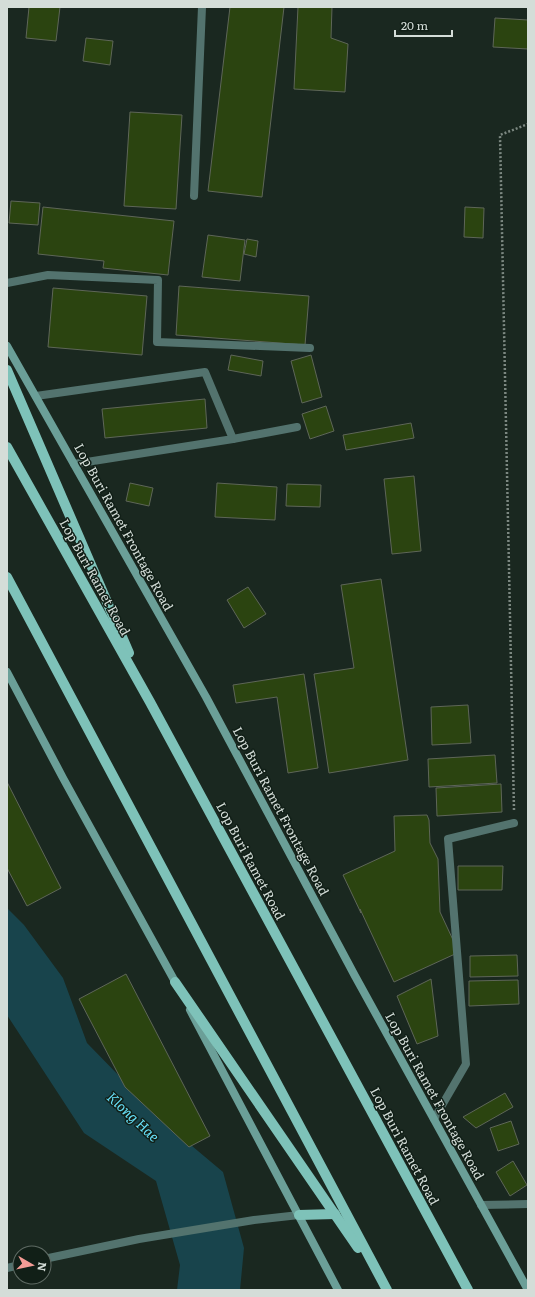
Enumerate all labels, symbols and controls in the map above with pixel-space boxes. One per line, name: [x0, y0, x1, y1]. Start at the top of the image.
scale bar: [395, 12, 452, 38]
text: 20 m: [401, 16, 428, 34]
street label: Lop Buri Ramet Frontage Road: [70, 440, 179, 614]
street label: Lop Buri Ramet Road: [55, 515, 135, 639]
street label: Lop Buri Ramet Frontage Road: [229, 723, 334, 899]
street label: Lop Buri Ramet Road: [212, 799, 291, 923]
street label: Lop Buri Ramet Frontage Road: [381, 1009, 490, 1183]
street label: Lop Buri Ramet Road: [366, 1084, 445, 1208]
water label: Klong Hae: [103, 1087, 164, 1146]
north arrow: [12, 1245, 52, 1285]
text: N: [34, 1261, 51, 1273]

